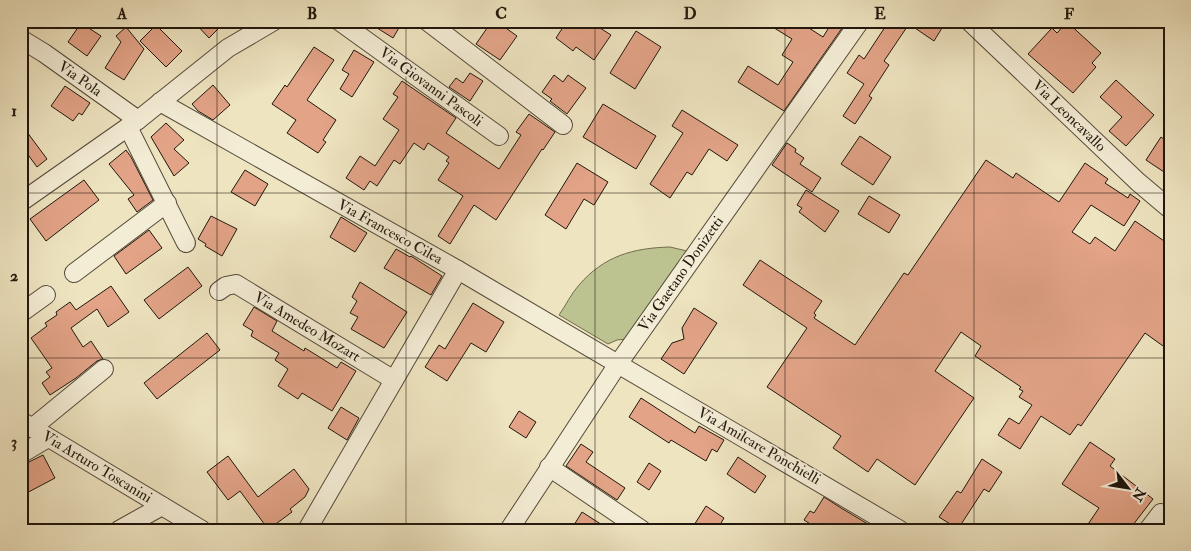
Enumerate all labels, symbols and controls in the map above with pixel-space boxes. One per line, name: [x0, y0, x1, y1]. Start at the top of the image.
text: A: [116, 4, 128, 24]
text: B: [307, 4, 317, 24]
text: C: [495, 4, 507, 24]
text: D: [683, 4, 697, 24]
text: E: [874, 4, 886, 24]
text: F: [1064, 4, 1074, 24]
street label: Via Giovanni Pascoli: [376, 43, 486, 131]
street label: Via Pola: [54, 57, 106, 101]
street label: Via Leoncavallo: [1028, 76, 1110, 156]
text: 1: [11, 101, 17, 121]
street label: Via Francesco Cilea: [334, 195, 447, 269]
street label: Via Gaetano Donizetti: [634, 213, 728, 335]
text: 2: [10, 266, 18, 286]
street label: Via Amedeo Mozart: [250, 288, 364, 366]
street label: Via Amilcare Ponchielli: [694, 403, 824, 489]
street label: Via Arturo Toscanini: [39, 427, 155, 507]
text: 3: [11, 432, 17, 452]
north arrow: [1104, 464, 1154, 514]
text: N: [1128, 484, 1150, 505]

